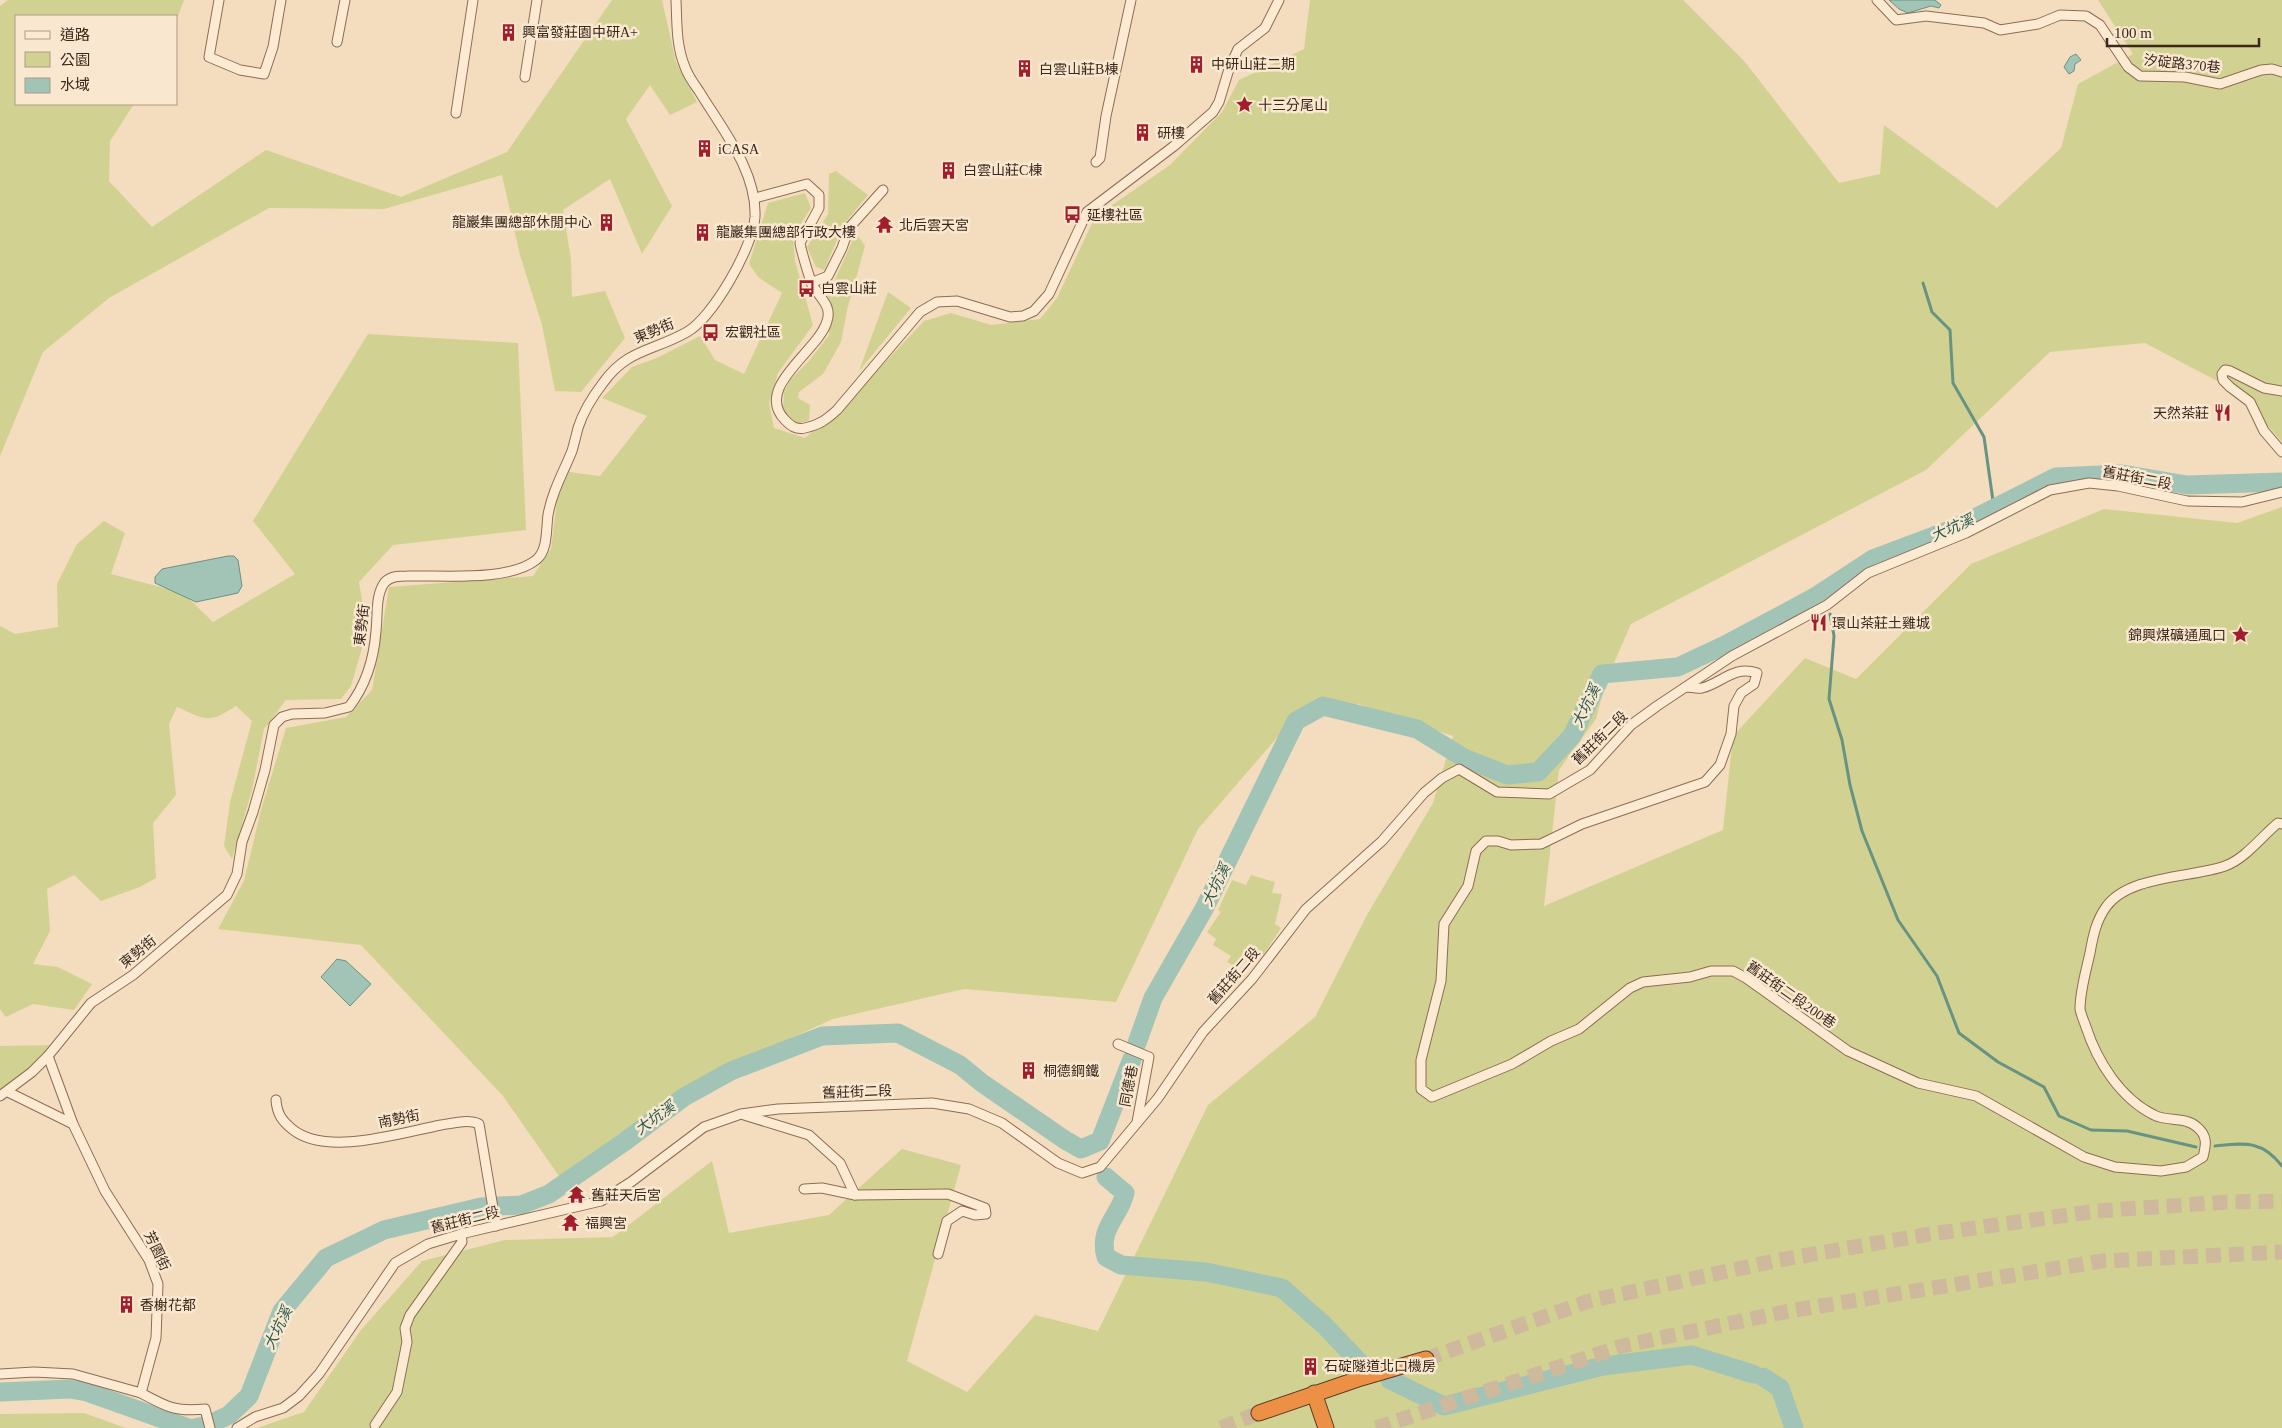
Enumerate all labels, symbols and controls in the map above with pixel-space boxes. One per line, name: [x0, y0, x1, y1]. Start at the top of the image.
legend: [15, 15, 178, 105]
scale bar: [2107, 15, 2260, 47]
building icon: 興富發莊園中研A+: [498, 22, 518, 42]
place label: 興富發莊園中研A+: [522, 25, 638, 40]
text: 100 m: [2114, 25, 2152, 41]
text: 道路: [60, 27, 90, 43]
text: 公園: [60, 52, 90, 68]
street label: 汐碇路370巷: [2143, 53, 2221, 75]
building icon: 中研山莊二期: [1187, 54, 1207, 74]
place label: 中研山莊二期: [1211, 57, 1295, 72]
building icon: 白雲山莊B棟: [1015, 59, 1035, 79]
place label: 白雲山莊B棟: [1039, 61, 1118, 77]
text: 水域: [60, 77, 90, 93]
place icon: 十三分尾山: [1234, 95, 1254, 115]
place label: 十三分尾山: [1258, 98, 1328, 113]
building icon: 研樓: [1133, 123, 1153, 143]
place label: 研樓: [1157, 126, 1185, 141]
building icon: iCASA: [694, 139, 714, 159]
place label: iCASA: [718, 142, 760, 157]
building icon: 白雲山莊C棟: [939, 160, 959, 180]
place label: 白雲山莊C棟: [963, 162, 1042, 178]
bus stop icon: 延樓社區: [1063, 205, 1083, 225]
place label: 延樓社區: [1087, 208, 1143, 223]
building icon: 龍巖集團總部休閒中心: [596, 212, 616, 232]
place label: 龍巖集團總部休閒中心: [452, 214, 592, 230]
temple icon: 北后雲天宮: [875, 215, 895, 235]
place label: 北后雲天宮: [899, 217, 969, 233]
building icon: 龍巖集團總部行政大樓: [692, 222, 712, 242]
place label: 龍巖集團總部行政大樓: [716, 224, 856, 240]
bus stop icon: 白雲山莊: [797, 278, 817, 298]
place label: 白雲山莊: [821, 281, 877, 296]
street label: 東勢街: [632, 316, 676, 346]
bus stop icon: 宏觀社區: [701, 322, 721, 342]
place label: 宏觀社區: [725, 325, 781, 340]
restaurant icon: 天然茶莊: [2213, 403, 2233, 423]
place label: 天然茶莊: [2153, 405, 2209, 421]
street label: 舊莊街二段: [2101, 464, 2173, 492]
water label: 大坑溪: [1928, 511, 1978, 544]
street label: 東勢街: [352, 603, 372, 647]
restaurant icon: 環山茶莊土雞城: [1808, 613, 1828, 633]
place label: 環山茶莊土雞城: [1832, 616, 1930, 631]
place icon: 錦興煤礦通風口: [2230, 625, 2250, 645]
place label: 錦興煤礦通風口: [2128, 627, 2226, 643]
water label: 大坑溪: [1569, 680, 1604, 730]
street label: 舊莊街二段: [1570, 708, 1630, 768]
water label: 大坑溪: [1199, 859, 1234, 909]
street label: 東勢街: [117, 933, 159, 971]
street label: 舊莊街二段: [1205, 945, 1263, 1007]
street label: 舊莊街二段200巷: [1744, 959, 1838, 1031]
building icon: 桐德鋼鐵: [1019, 1061, 1039, 1081]
place label: 桐德鋼鐵: [1043, 1063, 1099, 1079]
street label: 同德巷: [1117, 1064, 1140, 1108]
street label: 舊莊街二段: [822, 1083, 892, 1101]
water label: 大坑溪: [632, 1097, 680, 1138]
street label: 南勢街: [377, 1108, 421, 1130]
temple icon: 舊莊天后宮: [567, 1185, 587, 1205]
place label: 舊莊天后宮: [591, 1188, 661, 1203]
street label: 舊莊街二段: [429, 1204, 501, 1236]
temple icon: 福興宮: [561, 1213, 581, 1233]
place label: 福興宮: [585, 1216, 627, 1231]
street label: 芳園街: [141, 1229, 173, 1273]
building icon: 香榭花都: [116, 1295, 136, 1315]
place label: 香榭花都: [140, 1297, 196, 1313]
water label: 大坑溪: [261, 1302, 296, 1352]
building icon: 石碇隧道北口機房: [1300, 1356, 1320, 1376]
place label: 石碇隧道北口機房: [1324, 1358, 1436, 1374]

